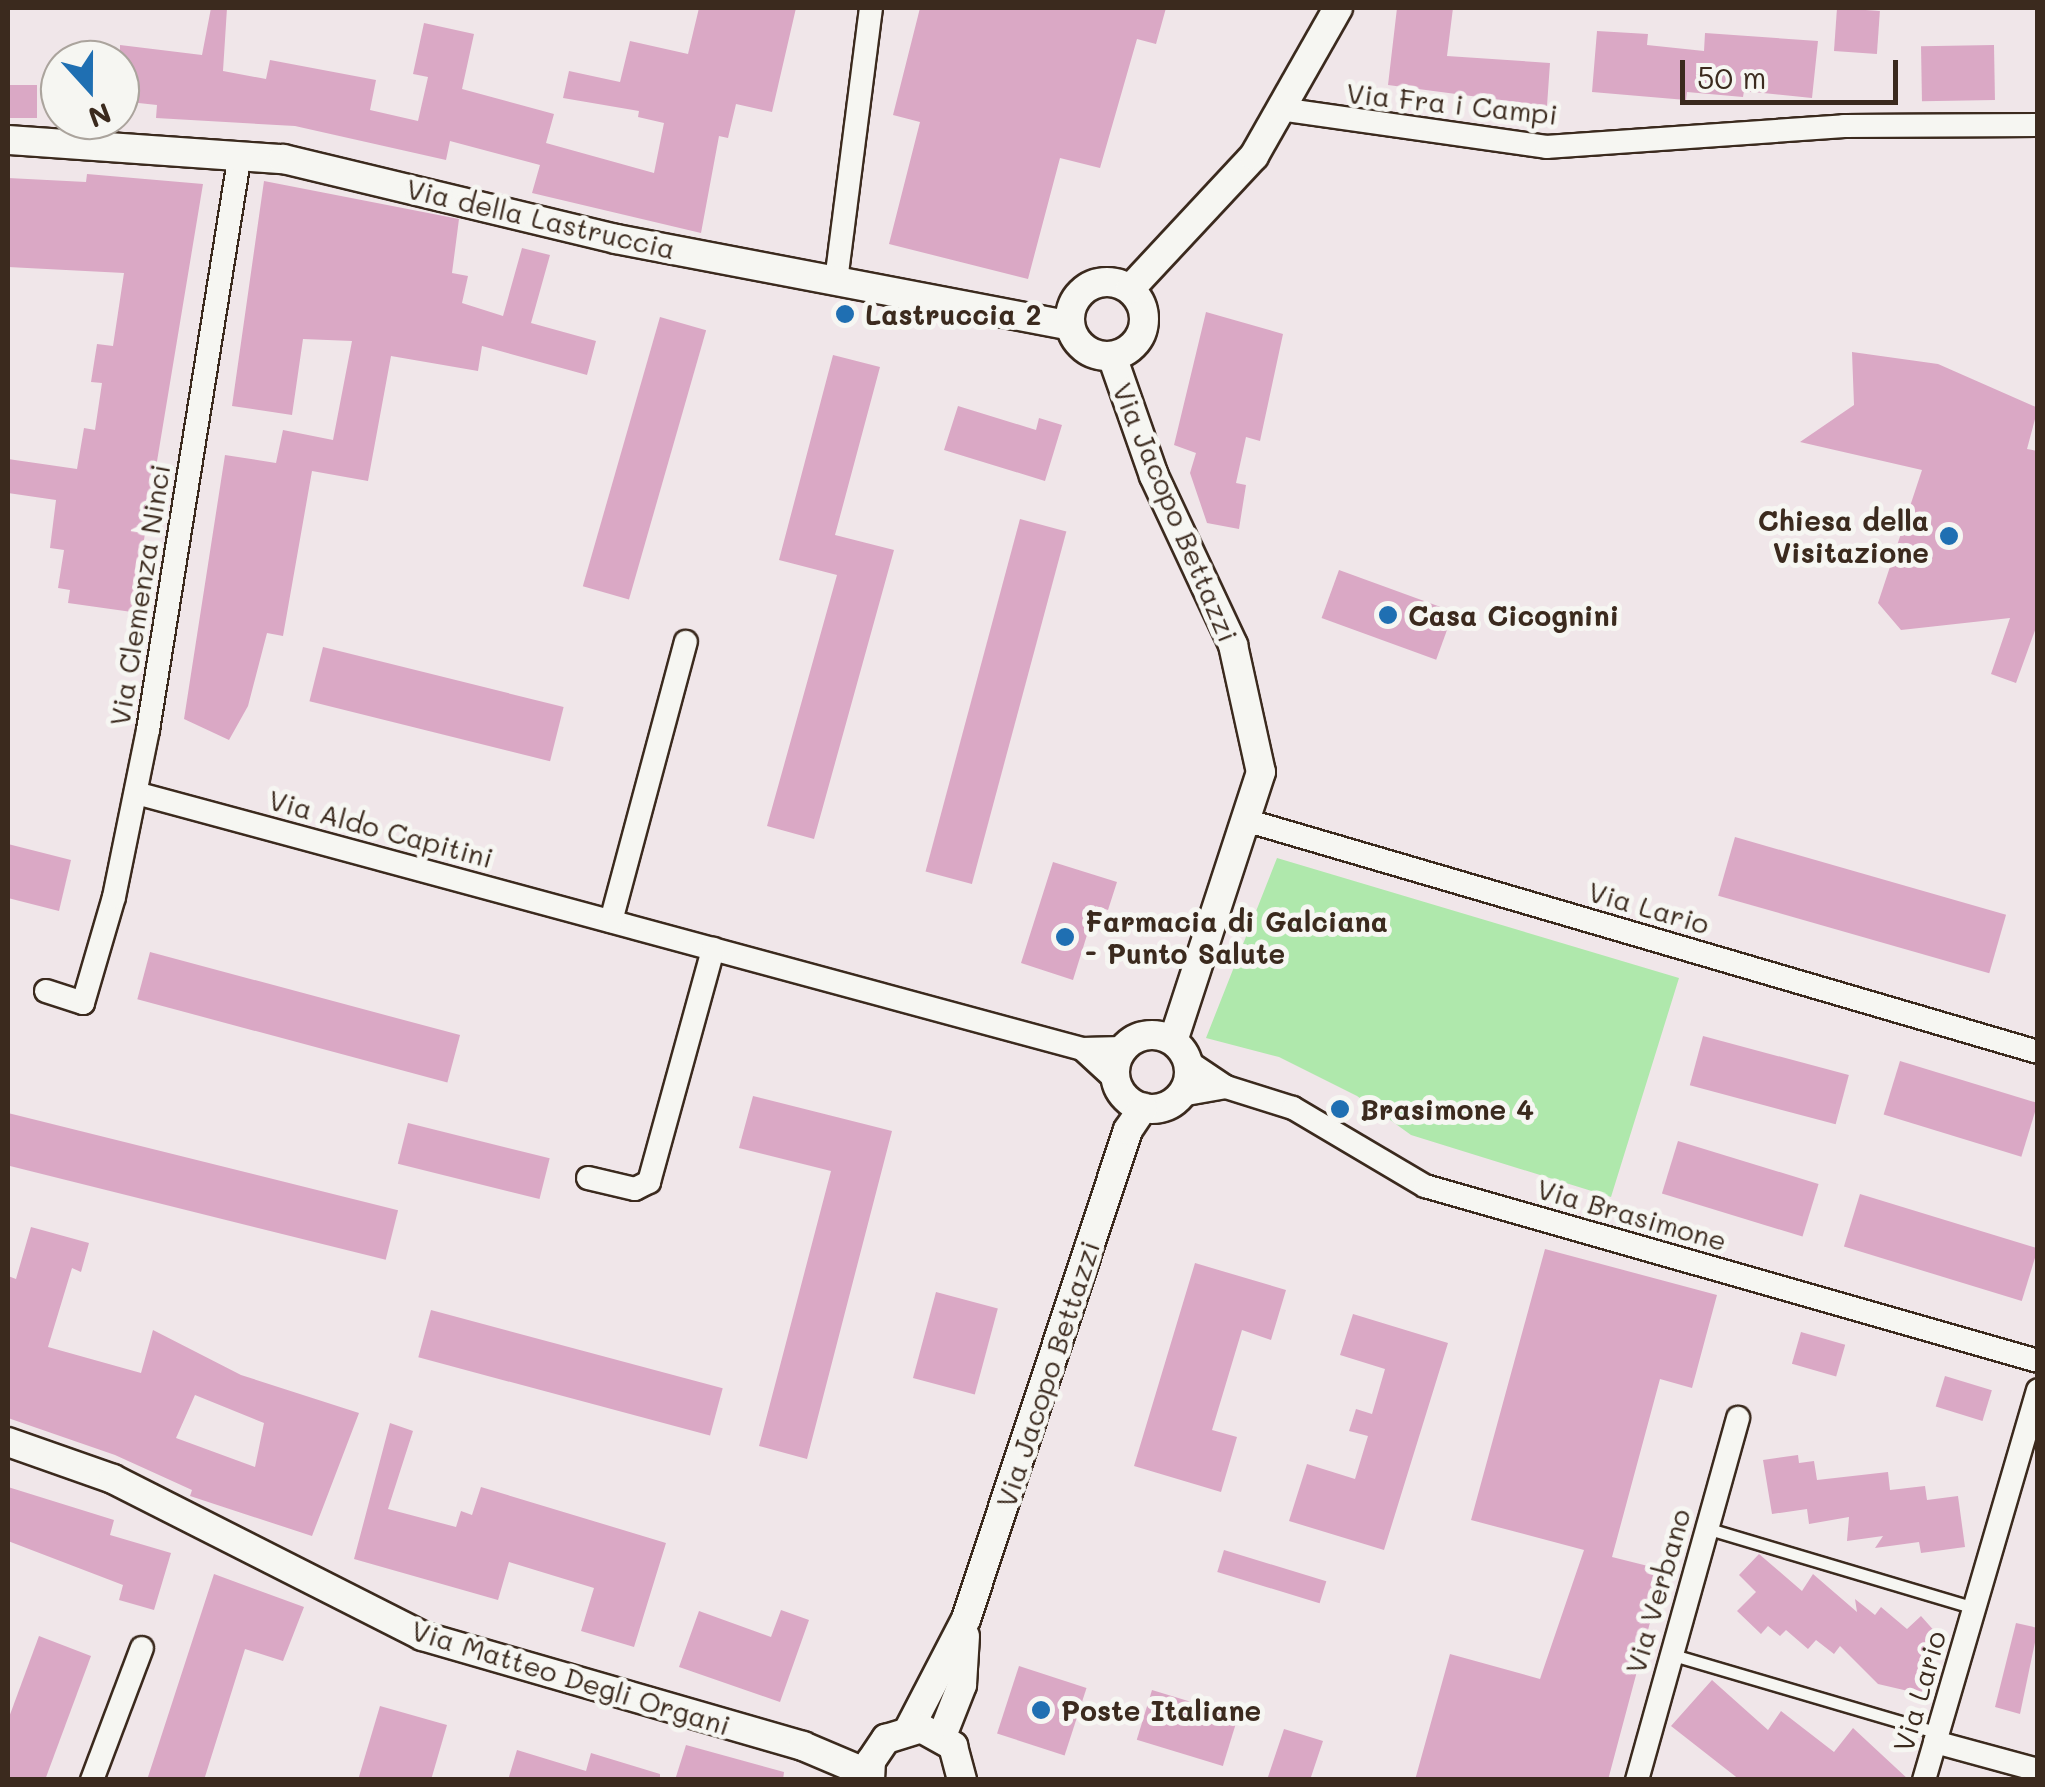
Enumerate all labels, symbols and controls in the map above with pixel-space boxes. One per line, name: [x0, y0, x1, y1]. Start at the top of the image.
north arrow: [40, 40, 140, 140]
scale bar: [1685, 40, 1902, 102]
text: 50 m: [1697, 57, 1767, 97]
street label: Via Fra i Campi: [1345, 75, 1559, 131]
text: N: [84, 96, 116, 137]
street label: Via della Lastruccia: [403, 171, 679, 265]
place label: Lastruccia 2: [865, 297, 1041, 331]
marker: Lastruccia 2: [834, 303, 856, 325]
street label: Via Jacopo Bettazzi: [1106, 377, 1246, 647]
street label: Via Clemenza Ninci: [102, 462, 176, 728]
place label: Chiesa della Visitazione: [1758, 503, 1929, 569]
marker: Chiesa della Visitazione: [1938, 525, 1960, 547]
place label: Casa Cicognini: [1408, 598, 1619, 632]
marker: Casa Cicognini: [1377, 604, 1399, 626]
street label: Via Aldo Capitini: [265, 782, 497, 874]
street label: Via Lario: [1585, 874, 1713, 940]
place label: Farmacia di Galciana - Punto Salute: [1085, 904, 1388, 970]
marker: Farmacia di Galciana - Punto Salute: [1054, 926, 1076, 948]
place label: Brasimone 4: [1360, 1092, 1534, 1126]
marker: Brasimone 4: [1329, 1098, 1351, 1120]
street label: Via Brasimone: [1533, 1171, 1731, 1257]
street label: Via Jacopo Bettazzi: [988, 1237, 1106, 1511]
street label: Via Verbano: [1617, 1505, 1697, 1677]
street label: Via Matteo Degli Organi: [408, 1612, 734, 1742]
street label: Via Lario: [1886, 1627, 1952, 1755]
place label: Poste Italiane: [1061, 1693, 1261, 1727]
marker: Poste Italiane: [1030, 1699, 1052, 1721]

